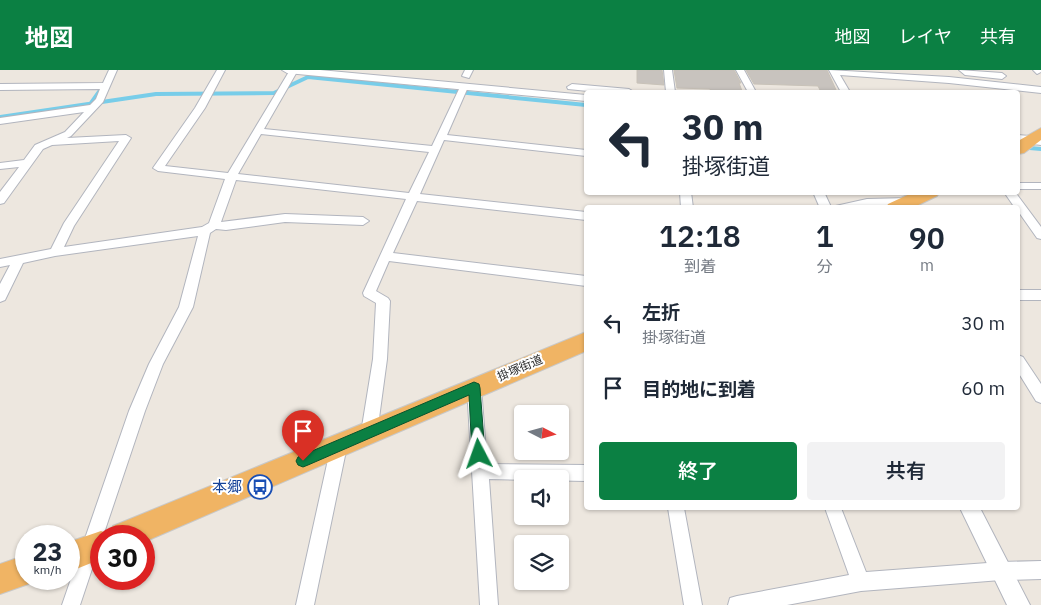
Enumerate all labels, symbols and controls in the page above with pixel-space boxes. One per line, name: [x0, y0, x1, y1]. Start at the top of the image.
text: 地図: [25, 21, 73, 53]
text: 地図: [835, 25, 871, 48]
text: レイヤ: [899, 25, 952, 48]
text: 共有: [980, 25, 1016, 48]
text: 30 m: [682, 104, 764, 150]
icon: left: [599, 110, 664, 175]
text: 掛塚街道: [682, 151, 770, 180]
text: 12:18: [659, 216, 741, 255]
text: 1: [816, 216, 834, 255]
text: 90: [909, 218, 945, 257]
text: m: [920, 255, 934, 275]
text: 到着: [684, 256, 716, 276]
text: 分: [817, 256, 833, 276]
text: 左折: [642, 300, 680, 324]
icon: left: [599, 309, 627, 337]
text: 30 m: [961, 311, 1005, 335]
text: 掛塚街道: [642, 327, 706, 347]
street label: 掛塚街道: [495, 351, 545, 384]
icon: arrive: [599, 374, 627, 402]
text: 60 m: [961, 376, 1005, 400]
text: 目的地に到着: [642, 377, 756, 401]
north arrow: [514, 405, 569, 460]
map controls: [514, 405, 569, 590]
pin: [282, 410, 324, 461]
icon: arrive: [289, 417, 317, 445]
position arrow: [452, 427, 504, 479]
button: 終了: [599, 442, 797, 500]
button: 共有: [807, 442, 1005, 500]
button: sound: [514, 470, 569, 525]
bus stop icon: 本郷: [247, 474, 273, 500]
place label: 本郷: [212, 477, 242, 496]
speed limit sign: 30: [90, 525, 155, 590]
text: 23: [32, 535, 63, 568]
button: layers: [514, 535, 569, 590]
text: km/h: [33, 562, 62, 577]

